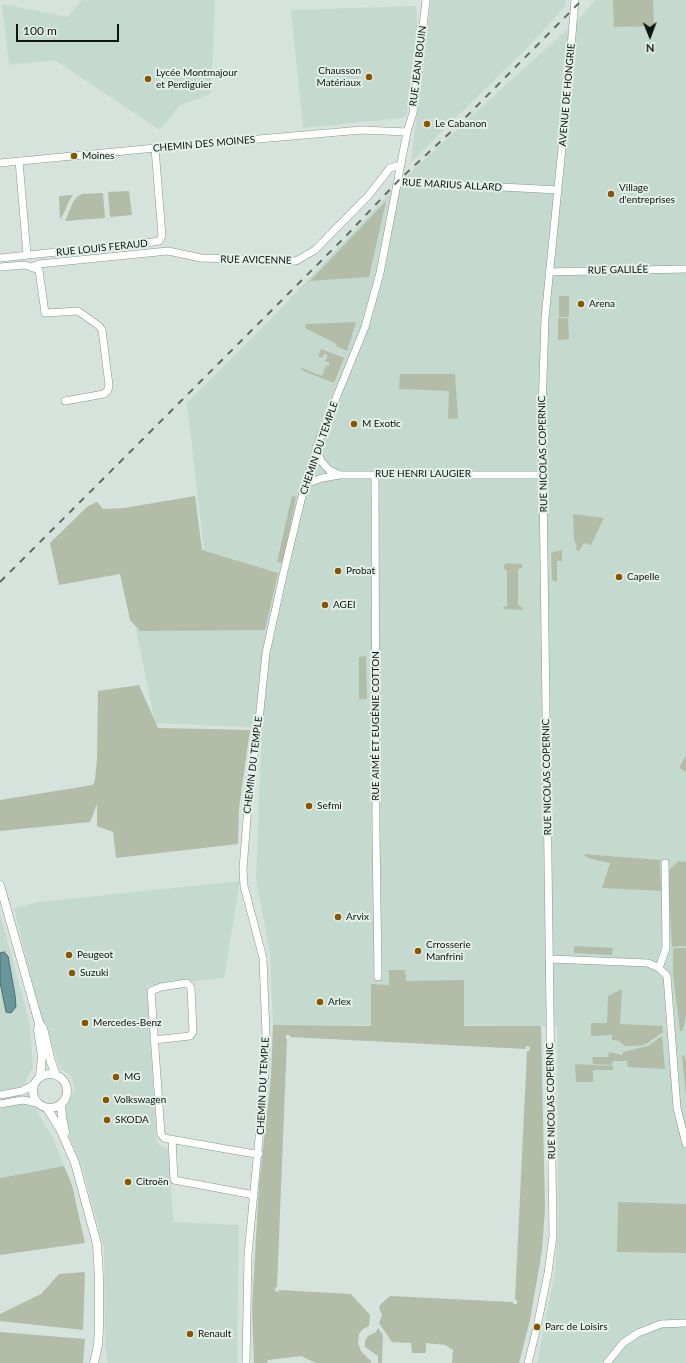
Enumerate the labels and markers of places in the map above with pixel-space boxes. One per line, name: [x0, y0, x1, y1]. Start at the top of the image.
place label: Chausson Matériaux: [317, 65, 361, 88]
place label: Lycée Montmajour et Perdiguier: [156, 67, 237, 90]
marker: Chausson Matériaux: [364, 72, 374, 82]
marker: Lycée Montmajour et Perdiguier: [143, 74, 153, 84]
place label: Le Cabanon: [435, 118, 487, 130]
marker: Le Cabanon: [422, 119, 432, 129]
place label: Moines: [82, 150, 114, 162]
marker: Moines: [69, 151, 79, 161]
place label: Village d'entreprises: [619, 182, 675, 206]
marker: Village d'entreprises: [606, 189, 616, 199]
place label: Arena: [589, 298, 615, 310]
marker: Arena: [576, 299, 586, 309]
place label: M Exotic: [362, 418, 401, 430]
marker: M Exotic: [349, 419, 359, 429]
place label: Probat: [346, 565, 375, 577]
marker: Probat: [333, 566, 343, 576]
place label: Capelle: [627, 571, 660, 583]
marker: Capelle: [614, 572, 624, 582]
place label: AGEI: [333, 599, 355, 611]
marker: AGEI: [320, 600, 330, 610]
place label: Sefmi: [317, 800, 342, 812]
marker: Sefmi: [304, 801, 314, 811]
place label: Arvix: [346, 911, 369, 923]
marker: Arvix: [333, 912, 343, 922]
place label: Crrosserie Manfrini: [426, 939, 471, 962]
marker: Crrosserie Manfrini: [413, 946, 423, 956]
place label: Peugeot: [77, 949, 113, 961]
marker: Peugeot: [64, 950, 74, 960]
place label: Suzuki: [80, 967, 108, 979]
marker: Suzuki: [67, 968, 77, 978]
place label: Arlex: [328, 996, 351, 1008]
marker: Arlex: [315, 997, 325, 1007]
place label: Mercedes-Benz: [93, 1017, 162, 1029]
marker: Mercedes-Benz: [80, 1018, 90, 1028]
place label: MG: [124, 1071, 141, 1083]
marker: MG: [111, 1072, 121, 1082]
place label: Volkswagen: [114, 1094, 166, 1106]
marker: Volkswagen: [101, 1095, 111, 1105]
place label: SKODA: [115, 1114, 149, 1126]
marker: SKODA: [102, 1115, 112, 1125]
place label: Citroën: [136, 1176, 169, 1188]
marker: Citroën: [123, 1177, 133, 1187]
place label: Parc de Loisirs: [545, 1321, 608, 1333]
marker: Parc de Loisirs: [532, 1322, 542, 1332]
place label: Renault: [198, 1328, 231, 1340]
marker: Renault: [185, 1329, 195, 1339]

